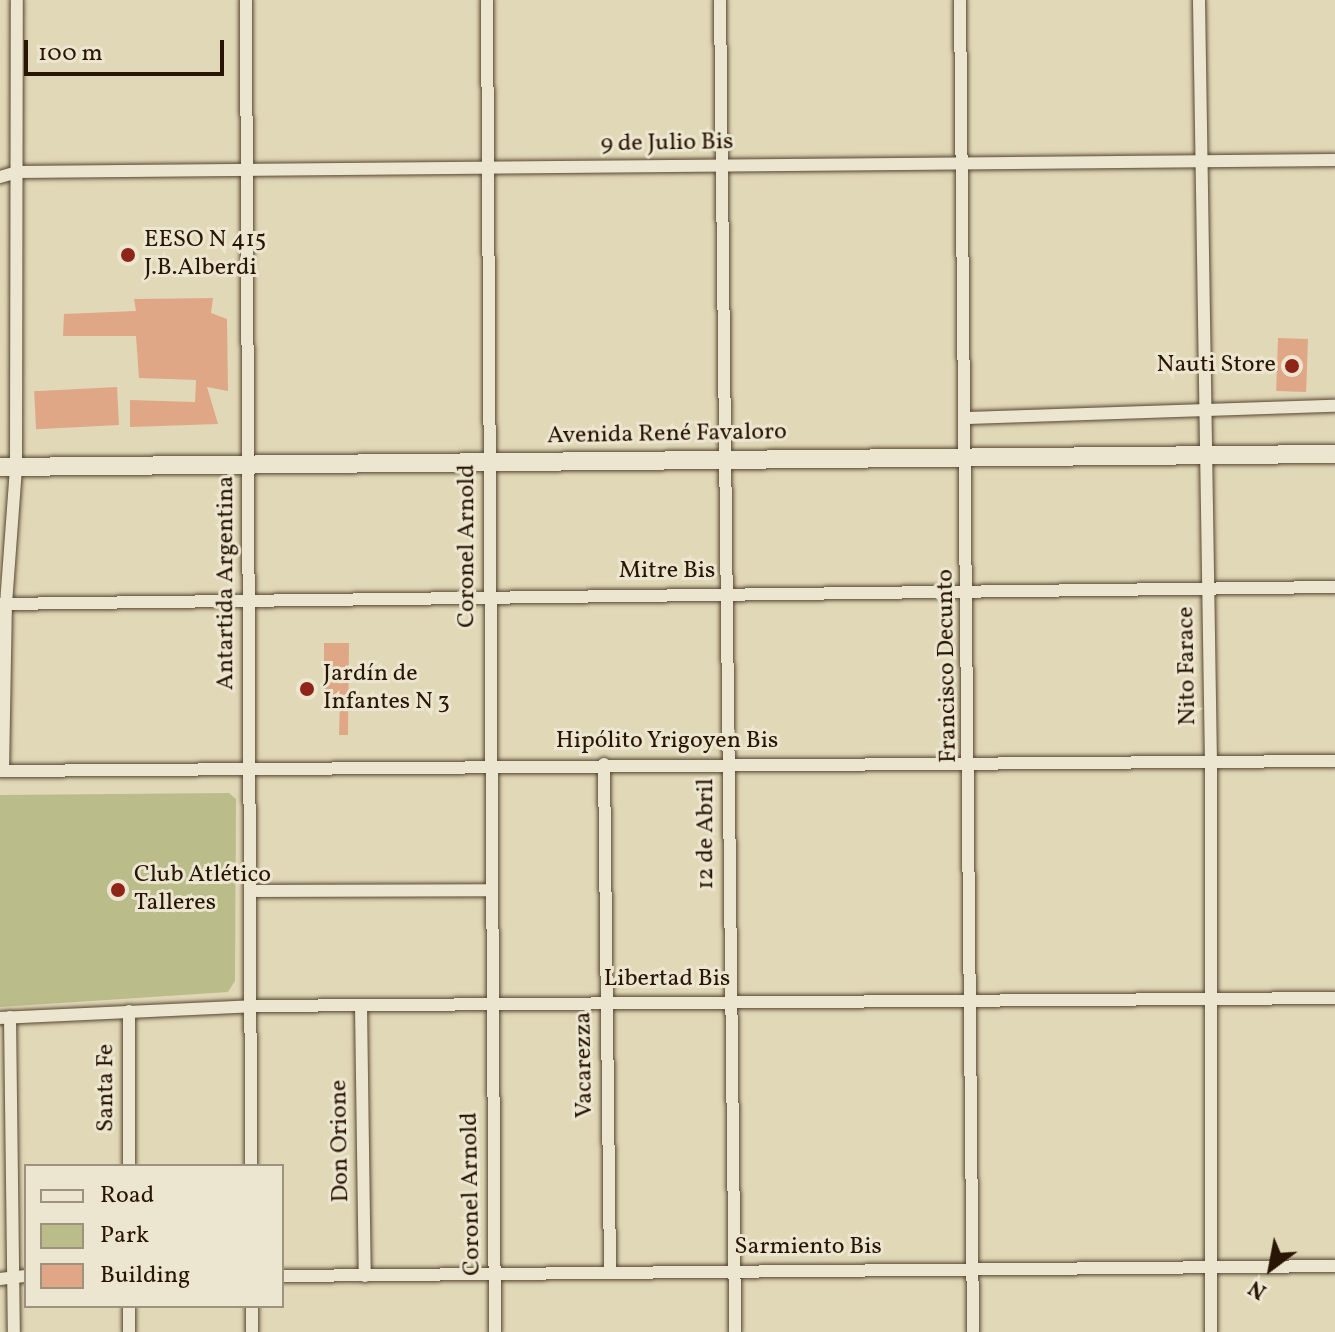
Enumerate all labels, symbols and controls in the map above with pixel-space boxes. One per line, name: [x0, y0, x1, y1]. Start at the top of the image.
scale bar: [28, 24, 228, 74]
text: 100 m: [38, 37, 103, 71]
street label: 9 de Julio Bis: [600, 128, 734, 160]
place label: EESO N 415 J.B.Alberdi: [144, 227, 266, 283]
marker: EESO N 415 J.B.Alberdi: [119, 246, 137, 264]
place label: Nauti Store: [1157, 352, 1276, 380]
marker: Nauti Store: [1283, 357, 1301, 375]
street label: Avenida René Favaloro: [547, 419, 787, 451]
street label: Coronel Arnold: [454, 464, 482, 628]
street label: Antartida Argentina: [213, 476, 241, 690]
street label: Mitre Bis: [619, 558, 715, 586]
street label: Francisco Decunto: [932, 569, 964, 763]
street label: Nito Farace: [1173, 606, 1203, 726]
place label: Jardín de Infantes N 3: [323, 661, 450, 717]
marker: Jardín de Infantes N 3: [298, 680, 316, 698]
street label: Hipólito Yrigoyen Bis: [555, 728, 779, 756]
street label: 12 de Abril: [693, 778, 721, 890]
place label: Club Atlético Talleres: [134, 862, 271, 918]
marker: Club Atlético Talleres: [109, 881, 127, 899]
street label: Libertad Bis: [604, 966, 730, 994]
street label: Vacarezza: [570, 1012, 600, 1118]
street label: Santa Fe: [93, 1044, 121, 1132]
street label: Don Orione: [326, 1079, 356, 1203]
street label: Coronel Arnold: [456, 1112, 488, 1276]
legend: [24, 1164, 284, 1308]
text: Road: [100, 1179, 154, 1213]
text: Park: [100, 1219, 149, 1253]
north arrow: [1231, 1228, 1311, 1308]
street label: Sarmiento Bis: [734, 1234, 882, 1262]
text: Building: [100, 1259, 190, 1293]
text: N: [1243, 1271, 1273, 1306]

